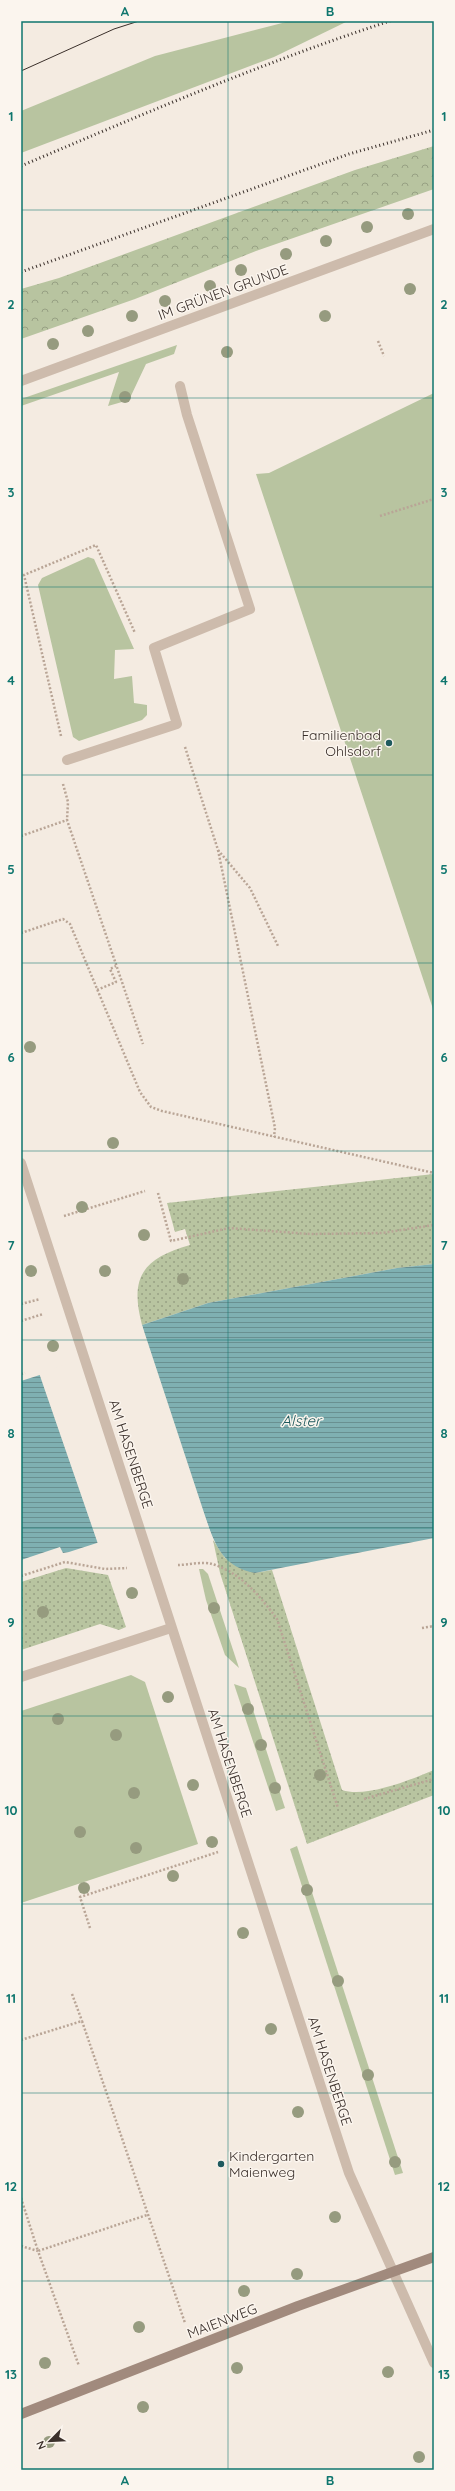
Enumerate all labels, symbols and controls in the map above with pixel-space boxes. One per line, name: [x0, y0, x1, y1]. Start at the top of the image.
text: A: [121, 3, 130, 19]
text: B: [326, 3, 334, 19]
text: 1: [8, 108, 14, 124]
text: 1: [441, 108, 447, 124]
street label: IM GRÜNEN GRUNDE: [155, 260, 291, 324]
text: 2: [7, 296, 15, 312]
text: 2: [440, 296, 448, 312]
text: 3: [8, 484, 15, 500]
text: 3: [441, 484, 448, 500]
text: 4: [7, 672, 15, 688]
text: 4: [440, 672, 448, 688]
place label: Familienbad Ohlsdorf: [301, 726, 381, 760]
marker: Familienbad Ohlsdorf: [384, 738, 394, 748]
text: 5: [7, 861, 15, 877]
text: 5: [440, 861, 448, 877]
text: 6: [7, 1049, 15, 1065]
text: 6: [440, 1049, 448, 1065]
text: 7: [7, 1237, 15, 1253]
text: 7: [440, 1237, 448, 1253]
street label: AM HASENBERGE: [105, 1397, 157, 1511]
water label: Alster: [281, 1411, 323, 1430]
text: 8: [7, 1425, 15, 1441]
text: 8: [440, 1425, 448, 1441]
text: 9: [7, 1614, 15, 1630]
text: 9: [440, 1614, 448, 1630]
street label: AM HASENBERGE: [204, 1706, 256, 1820]
text: 10: [4, 1802, 18, 1818]
text: 10: [437, 1802, 451, 1818]
text: 11: [6, 1990, 16, 2006]
text: 11: [439, 1990, 449, 2006]
street label: AM HASENBERGE: [304, 2014, 356, 2128]
place label: Kindergarten Maienweg: [229, 2147, 314, 2181]
marker: Kindergarten Maienweg: [216, 2159, 226, 2169]
text: 12: [5, 2178, 17, 2194]
text: 12: [438, 2178, 450, 2194]
street label: MAIENWEG: [184, 2299, 260, 2343]
text: 13: [5, 2366, 17, 2382]
text: 13: [438, 2366, 450, 2382]
north arrow: [30, 2421, 70, 2461]
text: N: [33, 2439, 49, 2452]
text: A: [121, 2472, 130, 2488]
text: B: [326, 2472, 334, 2488]

